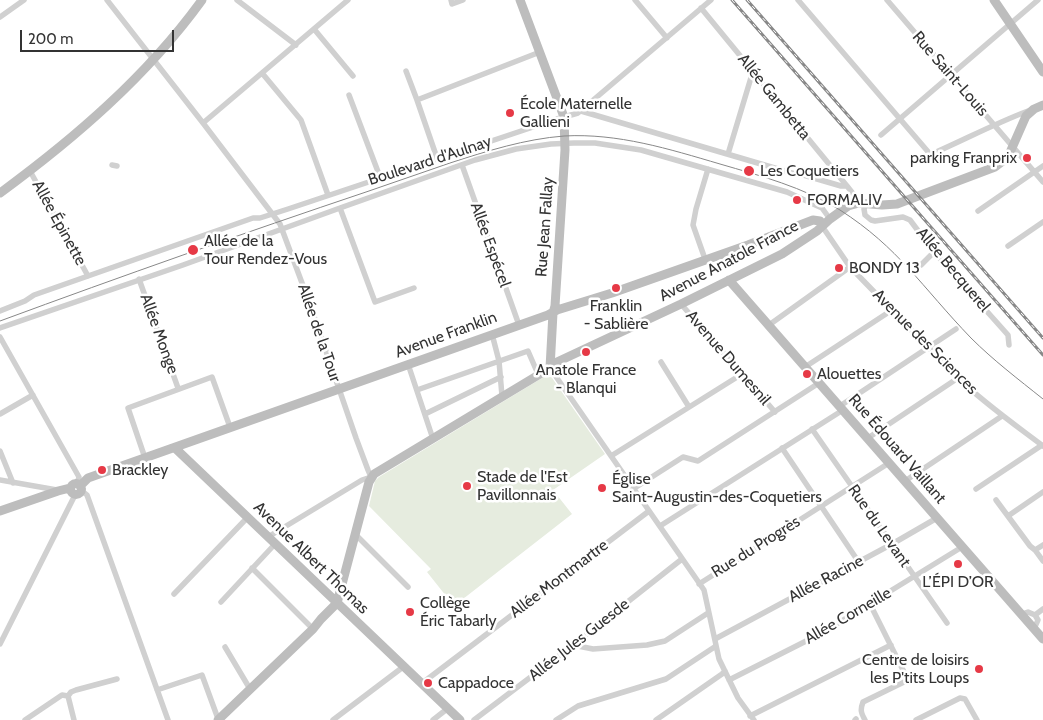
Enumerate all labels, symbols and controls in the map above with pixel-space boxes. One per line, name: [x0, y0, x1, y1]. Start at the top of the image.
scale bar: [22, 20, 176, 52]
street label: Rue Saint-Louis: [908, 28, 992, 120]
text: 200 m: [28, 30, 73, 48]
street label: Allée Gambetta: [733, 50, 815, 144]
place label: École Maternelle Gallieni: [520, 94, 632, 132]
marker: École Maternelle Gallieni: [504, 107, 516, 119]
street label: Boulevard d'Aulnay: [366, 132, 494, 190]
place label: parking Franprix: [910, 148, 1017, 168]
marker: parking Franprix: [1021, 152, 1033, 164]
place label: Les Coquetiers: [760, 161, 859, 181]
marker: Les Coquetiers: [742, 164, 756, 178]
street label: Rue Jean Fallay: [532, 176, 558, 278]
street label: Allée Épinette: [28, 177, 90, 269]
place label: FORMALIV: [807, 190, 882, 210]
marker: FORMALIV: [791, 194, 803, 206]
street label: Allée Espécel: [466, 200, 514, 290]
street label: Avenue Anatole France: [656, 216, 802, 306]
street label: Allée Becquerel: [912, 224, 994, 316]
place label: Allée de la Tour Rendez-Vous: [204, 231, 327, 269]
marker: Allée de la Tour Rendez-Vous: [186, 243, 200, 257]
place label: BONDY 13: [849, 258, 920, 278]
marker: BONDY 13: [833, 262, 845, 274]
street label: Allée de la Tour: [293, 281, 345, 385]
marker: Franklin - Sablière: [610, 282, 622, 294]
street label: Avenue des Sciences: [868, 285, 982, 399]
street label: Allée Monge: [136, 291, 182, 377]
place label: Franklin - Sablière: [584, 296, 648, 334]
street label: Avenue Dumesnil: [682, 307, 774, 409]
street label: Avenue Franklin: [393, 308, 499, 362]
marker: Anatole France - Blanqui: [580, 346, 592, 358]
place label: Anatole France - Blanqui: [536, 360, 636, 398]
place label: Alouettes: [817, 364, 881, 384]
marker: Alouettes: [801, 368, 813, 380]
street label: Rue Édouard Vaillant: [844, 390, 950, 508]
place label: Brackley: [112, 460, 168, 480]
marker: Brackley: [96, 464, 108, 476]
place label: Stade de l'Est Pavillonnais: [477, 467, 568, 505]
place label: Église Saint-Augustin-des-Coquetiers: [612, 469, 822, 507]
marker: Stade de l'Est Pavillonnais: [461, 480, 473, 492]
street label: Rue du Levant: [844, 481, 914, 571]
marker: Église Saint-Augustin-des-Coquetiers: [596, 482, 608, 494]
street label: Avenue Albert Thomas: [249, 498, 373, 618]
street label: Rue du Progrès: [708, 512, 804, 582]
street label: Allée Montmartre: [506, 536, 612, 622]
street label: Allée Racine: [785, 551, 867, 607]
marker: L’ÉPI D’OR: [952, 558, 964, 570]
place label: L’ÉPI D’OR: [922, 572, 994, 592]
street label: Allée Corneille: [801, 583, 895, 649]
place label: Collège Éric Tabarly: [420, 593, 497, 631]
street label: Allée Jules Guesde: [525, 595, 633, 685]
marker: Collège Éric Tabarly: [404, 606, 416, 618]
place label: Centre de loisirs les P'tits Loups: [862, 650, 969, 688]
marker: Centre de loisirs les P'tits Loups: [973, 663, 985, 675]
place label: Cappadoce: [438, 673, 514, 693]
marker: Cappadoce: [422, 677, 434, 689]

